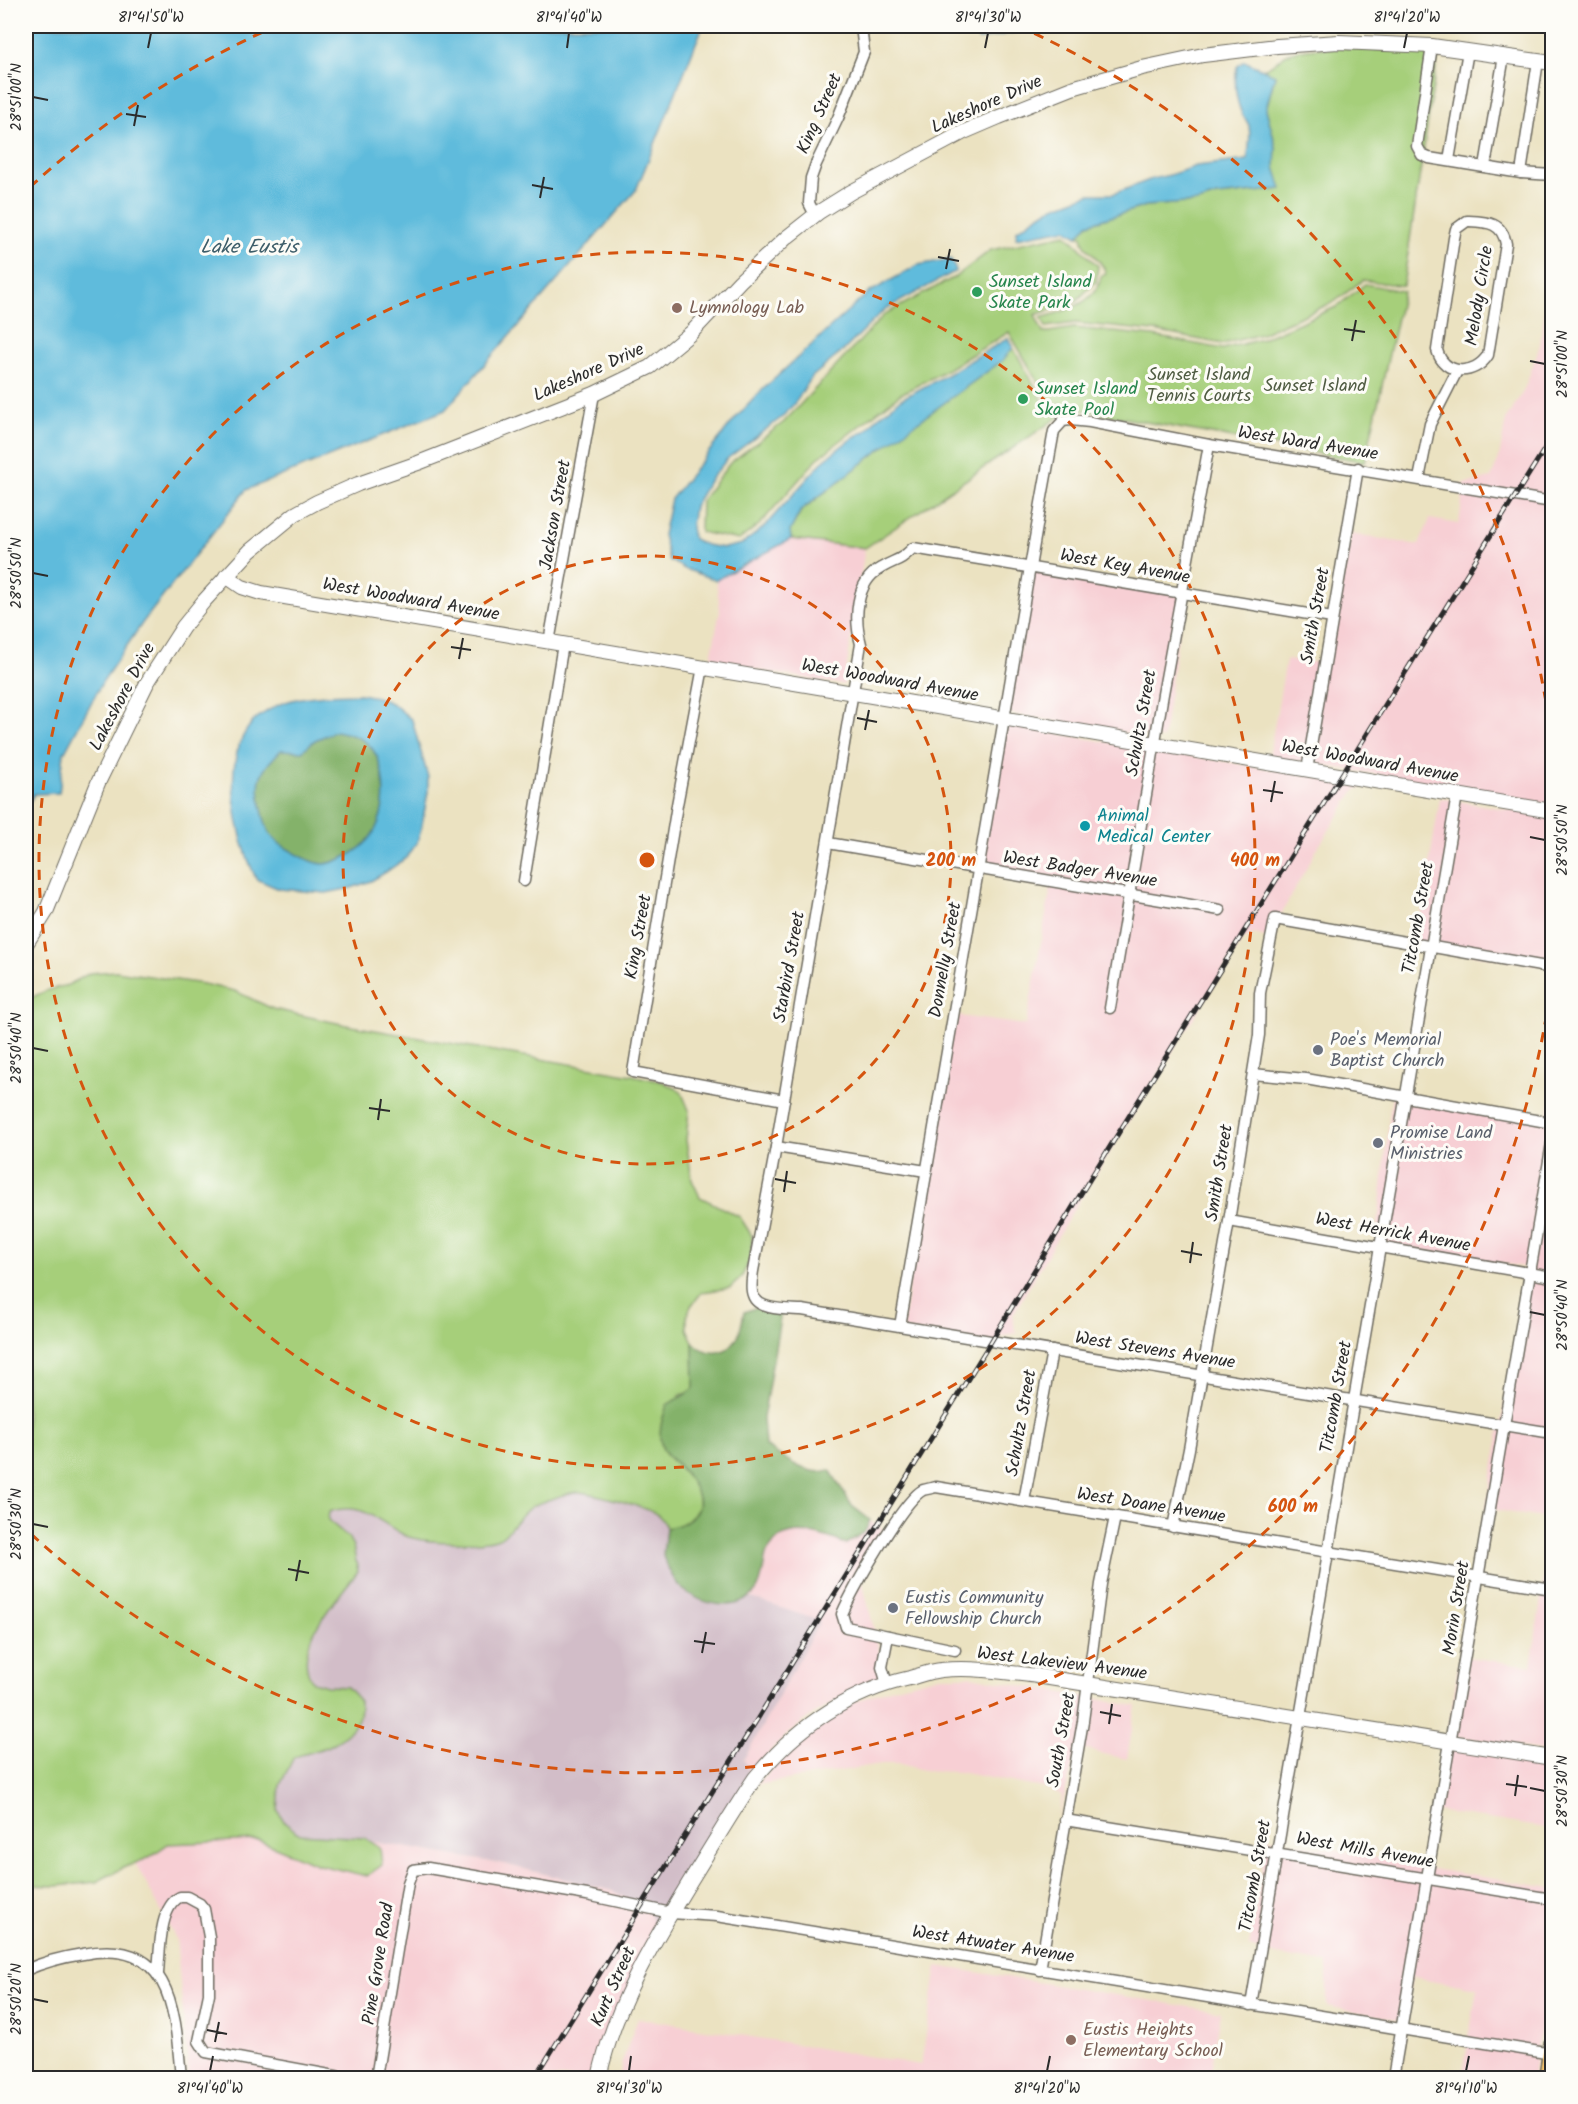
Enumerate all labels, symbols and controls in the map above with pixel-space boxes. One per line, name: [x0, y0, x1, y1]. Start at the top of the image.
text: 81°41'50"W: [118, 6, 184, 30]
text: 81°41'40"W: [536, 6, 602, 30]
text: 81°41'30"W: [955, 6, 1022, 30]
text: 81°41'20"W: [1374, 6, 1441, 30]
text: 28°51'00"N: [5, 63, 29, 131]
street label: King Street: [789, 68, 851, 159]
street label: Lakeshore Drive: [927, 68, 1047, 142]
water label: Lake Eustis: [200, 232, 300, 264]
street label: Melody Circle: [1458, 244, 1502, 348]
place label: Sunset Island Skate Park: [989, 268, 1092, 318]
marker: Sunset Island Skate Park: [970, 285, 984, 299]
place label: Lymnology Lab: [689, 294, 804, 323]
marker: Lymnology Lab: [670, 301, 684, 315]
text: 28°51'00"N: [1551, 330, 1575, 398]
street label: Lakeshore Drive: [529, 336, 649, 410]
park label: Sunset Island Tennis Courts: [1147, 361, 1251, 411]
park label: Sunset Island: [1264, 372, 1367, 401]
place label: Sunset Island Skate Pool: [1035, 375, 1138, 425]
marker: Sunset Island Skate Pool: [1016, 392, 1030, 406]
street label: West Ward Avenue: [1236, 419, 1380, 469]
street label: Jackson Street: [532, 457, 580, 572]
text: 28°50'50"N: [5, 537, 29, 609]
street label: West Key Avenue: [1058, 541, 1192, 593]
street label: Smith Street: [1293, 564, 1339, 667]
street label: West Woodward Avenue: [320, 570, 502, 630]
street label: Lakeshore Drive: [82, 638, 164, 756]
street label: West Woodward Avenue: [799, 651, 981, 711]
street label: Schultz Street: [1118, 666, 1166, 779]
street label: West Woodward Avenue: [1279, 732, 1461, 792]
place label: Animal Medical Center: [1097, 802, 1211, 852]
text: 28°50'50"N: [1551, 804, 1575, 876]
marker: Animal Medical Center: [1078, 819, 1092, 833]
street label: West Badger Avenue: [1001, 843, 1159, 897]
text: 200 m: [926, 847, 977, 876]
text: 400 m: [1230, 847, 1280, 876]
centre of rings: [637, 850, 657, 870]
street label: Titcomb Street: [1395, 858, 1443, 976]
street label: King Street: [617, 891, 661, 982]
street label: Donnelly Street: [922, 899, 971, 1020]
street label: Starbird Street: [766, 908, 814, 1025]
text: 28°50'40"N: [5, 1012, 29, 1084]
place label: Poe's Memorial Baptist Church: [1330, 1026, 1444, 1076]
marker: Poe's Memorial Baptist Church: [1311, 1043, 1325, 1057]
place label: Promise Land Ministries: [1390, 1119, 1493, 1169]
street label: Smith Street: [1198, 1121, 1242, 1223]
marker: Promise Land Ministries: [1371, 1136, 1385, 1150]
street label: West Herrick Avenue: [1313, 1205, 1473, 1261]
text: 28°50'40"N: [1551, 1279, 1575, 1351]
street label: West Stevens Avenue: [1073, 1324, 1237, 1378]
street label: Titcomb Street: [1313, 1337, 1361, 1455]
street label: Schultz Street: [998, 1366, 1046, 1479]
street label: West Doane Avenue: [1075, 1480, 1227, 1532]
text: 28°50'30"N: [5, 1488, 29, 1560]
text: 600 m: [1268, 1493, 1318, 1522]
street label: Morin Street: [1435, 1558, 1479, 1657]
place label: Eustis Community Fellowship Church: [905, 1584, 1044, 1634]
marker: Eustis Community Fellowship Church: [886, 1601, 900, 1615]
street label: West Lakeview Avenue: [975, 1639, 1149, 1689]
street label: South Street: [1039, 1689, 1085, 1790]
text: 28°50'30"N: [1551, 1755, 1575, 1827]
street label: Titcomb Street: [1232, 1816, 1280, 1934]
street label: West Mills Avenue: [1294, 1825, 1436, 1877]
street label: Pine Grove Road: [355, 1900, 403, 2027]
street label: West Atwater Avenue: [910, 1918, 1076, 1972]
street label: Kurt Street: [583, 1941, 645, 2032]
text: 28°50'20"N: [5, 1963, 29, 2035]
place label: Eustis Heights Elementary School: [1083, 2016, 1224, 2066]
marker: Eustis Heights Elementary School: [1064, 2033, 1078, 2047]
text: 81°41'40"W: [177, 2077, 243, 2101]
text: 81°41'30"W: [596, 2077, 663, 2101]
text: 81°41'20"W: [1014, 2077, 1081, 2101]
text: 81°41'10"W: [1435, 2077, 1498, 2101]

